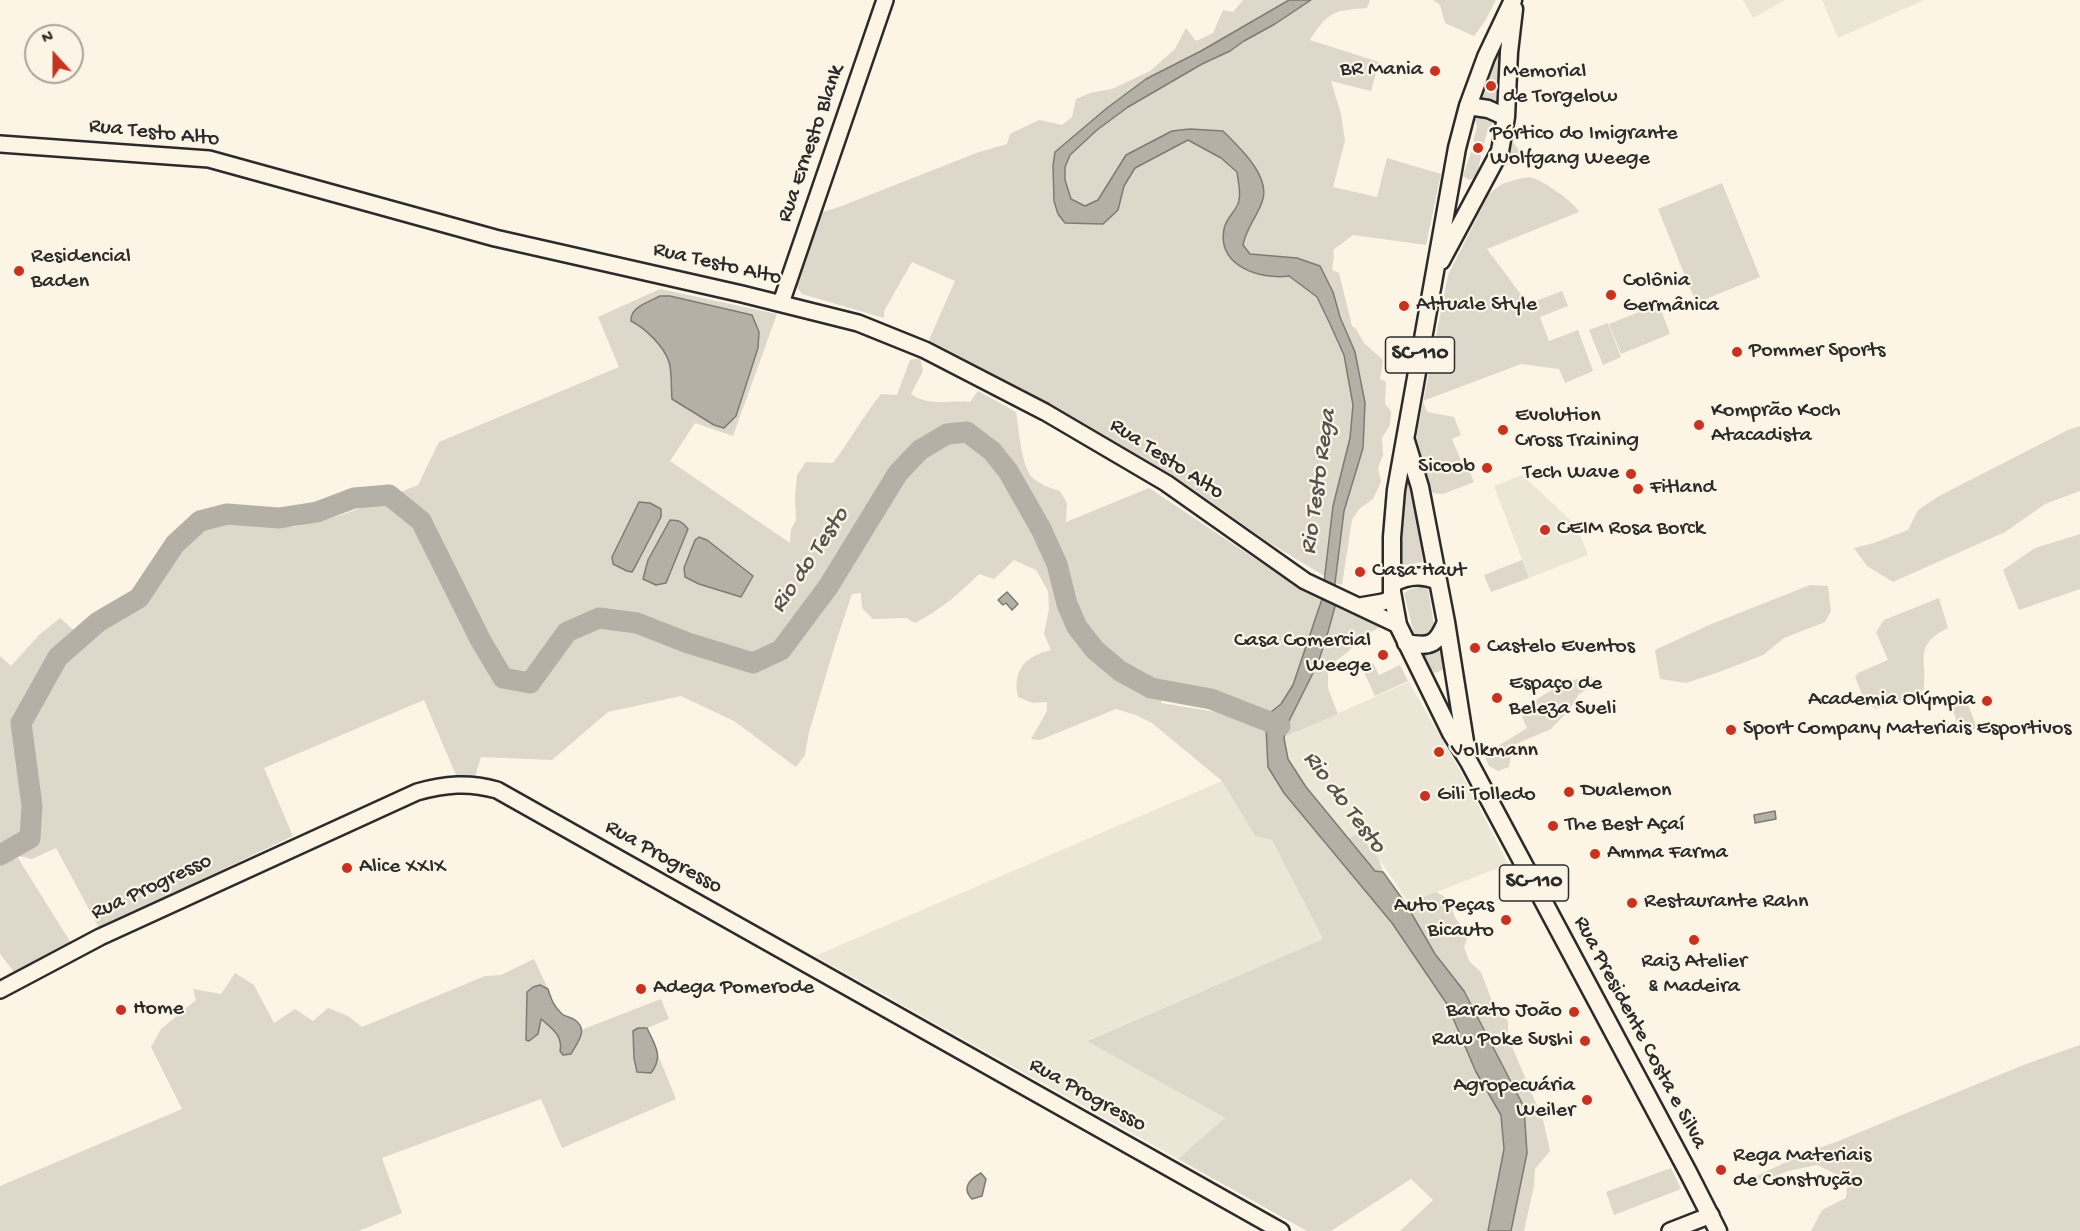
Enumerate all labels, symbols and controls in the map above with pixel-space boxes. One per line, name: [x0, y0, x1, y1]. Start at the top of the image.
north arrow: [24, 24, 84, 84]
text: N: [40, 28, 56, 49]
place label: BR Mania: [1340, 58, 1423, 84]
place label: Memorial de Torgelow: [1503, 60, 1617, 112]
street label: Rua Ernesto Blank: [773, 62, 851, 226]
marker: BR Mania: [1428, 64, 1442, 78]
marker: Memorial de Torgelow: [1484, 79, 1498, 93]
street label: Rua Testo Alto: [87, 114, 221, 154]
place label: Pórtico do Imigrante Wolfgang Weege: [1490, 122, 1678, 174]
marker: Pórtico do Imigrante Wolfgang Weege: [1471, 141, 1485, 155]
street label: Rua Testo Alto: [650, 237, 784, 293]
place label: Residencial Baden: [31, 245, 131, 296]
marker: Residencial Baden: [12, 264, 26, 278]
place label: Colônia Germânica: [1623, 269, 1719, 320]
marker: Colônia Germânica: [1604, 288, 1618, 302]
place label: Attuale Style: [1416, 293, 1537, 319]
marker: Attuale Style: [1397, 299, 1411, 313]
road number: SC-110: [1386, 337, 1454, 373]
place label: Pommer Sports: [1749, 339, 1885, 365]
marker: Pommer Sports: [1730, 345, 1744, 359]
place label: Komprão Koch Atacadista: [1711, 399, 1840, 451]
place label: Evolution Cross Training: [1515, 404, 1639, 456]
water label: Rio Testo Rega: [1296, 408, 1344, 556]
street label: Rua Testo Alto: [1104, 413, 1228, 507]
marker: Komprão Koch Atacadista: [1692, 418, 1706, 432]
marker: Evolution Cross Training: [1496, 423, 1510, 437]
place label: Sicoob: [1418, 455, 1475, 481]
marker: Sicoob: [1480, 461, 1494, 475]
place label: Tech Wave: [1523, 461, 1619, 487]
marker: Tech Wave: [1624, 467, 1638, 481]
place label: Fitland: [1650, 476, 1715, 502]
marker: Fitland: [1631, 482, 1645, 496]
water label: Rio do Testo: [765, 503, 857, 619]
place label: CEIM Rosa Borck: [1557, 517, 1705, 543]
marker: CEIM Rosa Borck: [1538, 523, 1552, 537]
place label: Casa Haut: [1372, 559, 1466, 585]
marker: Casa Haut: [1353, 565, 1367, 579]
place label: Casa Comercial Weege: [1234, 629, 1371, 680]
place label: Castelo Eventos: [1487, 635, 1635, 661]
marker: Castelo Eventos: [1468, 641, 1482, 655]
marker: Casa Comercial Weege: [1376, 648, 1390, 662]
place label: Espaço de Beleza Sueli: [1509, 672, 1616, 724]
place label: Academia Olýmpia: [1808, 688, 1975, 714]
marker: Espaço de Beleza Sueli: [1490, 691, 1504, 705]
marker: Academia Olýmpia: [1980, 694, 1994, 708]
place label: Sport Company Materiais Esportivos: [1743, 717, 2071, 743]
marker: Sport Company Materiais Esportivos: [1724, 723, 1738, 737]
place label: Volkmann: [1451, 739, 1538, 765]
marker: Volkmann: [1432, 745, 1446, 759]
water label: Rio do Testo: [1295, 746, 1391, 860]
place label: Dualemon: [1581, 779, 1672, 805]
place label: Gili Tolledo: [1437, 783, 1536, 809]
marker: Dualemon: [1562, 785, 1576, 799]
marker: Gili Tolledo: [1418, 789, 1432, 803]
place label: The Best Açaí: [1565, 813, 1684, 839]
street label: Rua Progresso: [600, 815, 726, 901]
marker: The Best Açaí: [1546, 819, 1560, 833]
place label: Amma Farma: [1607, 841, 1728, 867]
marker: Amma Farma: [1588, 847, 1602, 861]
street label: Rua Progresso: [88, 849, 216, 927]
place label: Alice XXIX: [359, 855, 446, 881]
marker: Alice XXIX: [340, 861, 354, 875]
road number: SC-110: [1500, 865, 1568, 901]
place label: Restaurante Rahn: [1644, 890, 1809, 916]
place label: Auto Peças Bicauto: [1394, 894, 1494, 945]
marker: Restaurante Rahn: [1625, 896, 1639, 910]
street label: Rua Presidente Costa e Silva: [1566, 912, 1712, 1154]
marker: Auto Peças Bicauto: [1499, 913, 1513, 927]
marker: Raiz Atelier & Madeira: [1687, 933, 1701, 947]
place label: Raiz Atelier & Madeira: [1641, 950, 1747, 1002]
place label: Adega Pomerode: [653, 976, 814, 1002]
marker: Adega Pomerode: [634, 982, 648, 996]
place label: Home: [133, 997, 184, 1023]
place label: Barato João: [1446, 999, 1562, 1025]
marker: Home: [114, 1003, 128, 1017]
marker: Barato João: [1567, 1005, 1581, 1019]
place label: Raw Poke Sushi: [1432, 1028, 1573, 1054]
marker: Raw Poke Sushi: [1578, 1034, 1592, 1048]
street label: Rua Progresso: [1024, 1053, 1150, 1139]
place label: Agropecuária Weiler: [1453, 1074, 1575, 1126]
marker: Agropecuária Weiler: [1580, 1093, 1594, 1107]
place label: Rega Materiais de Construção: [1733, 1144, 1871, 1196]
marker: Rega Materiais de Construção: [1714, 1163, 1728, 1177]

